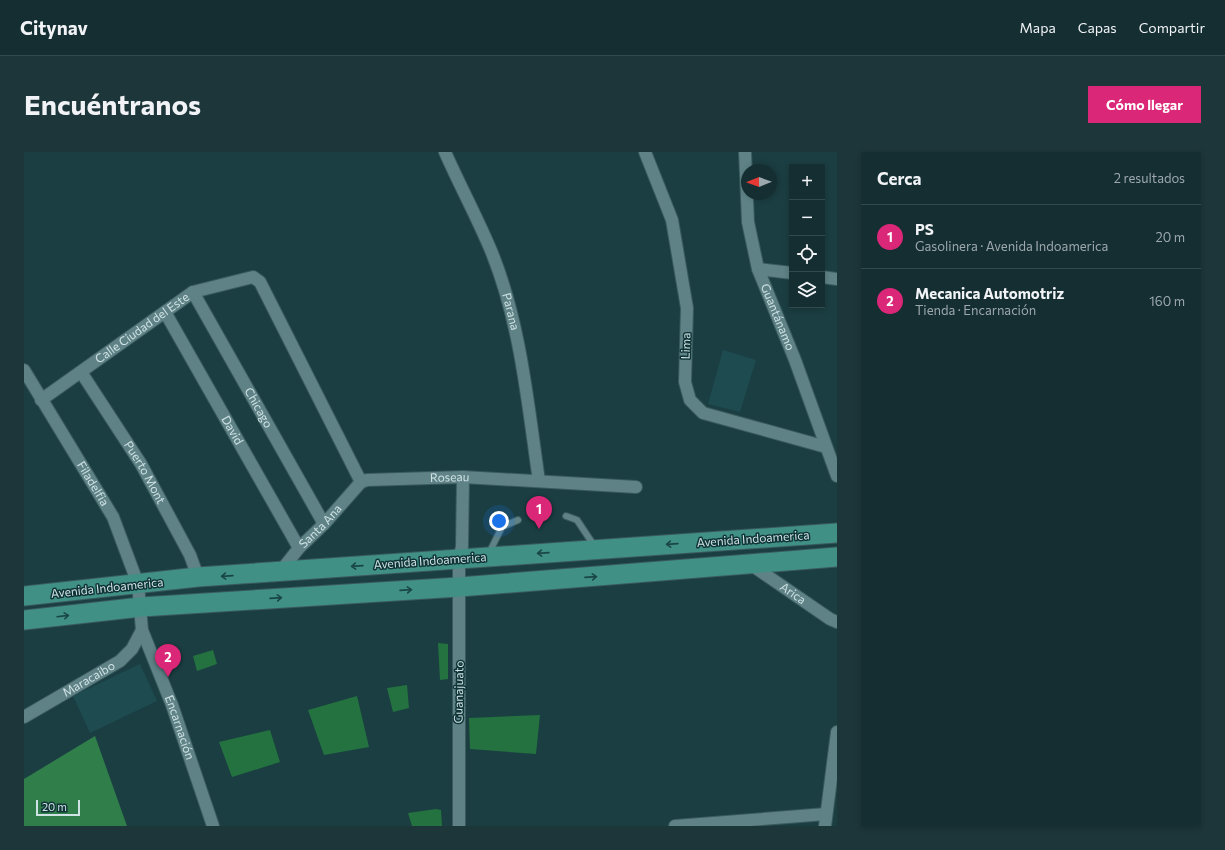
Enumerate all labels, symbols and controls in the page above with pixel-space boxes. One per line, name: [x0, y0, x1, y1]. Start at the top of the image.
text: Citynav: [20, 16, 88, 39]
text: Mapa: [1020, 19, 1056, 36]
text: Capas: [1078, 19, 1117, 36]
text: Compartir: [1139, 19, 1205, 36]
button: Cómo llegar: [1088, 86, 1201, 123]
text: Encuéntranos: [24, 87, 201, 121]
north arrow: [741, 164, 777, 200]
map controls: [789, 164, 825, 308]
button: +: [789, 164, 825, 200]
text: Cerca: [877, 168, 922, 189]
text: 2 resultados: [1114, 170, 1185, 186]
button: −: [789, 200, 825, 236]
text: PS: [915, 220, 934, 238]
text: 1: [887, 229, 893, 245]
text: 20 m: [1156, 229, 1185, 245]
button: locate: [789, 236, 825, 272]
text: Gasolinera · Avenida Indoamerica: [915, 238, 1108, 254]
button: layers: [789, 272, 825, 308]
street label: Guantánamo: [759, 281, 798, 352]
text: Mecanica Automotriz: [915, 284, 1064, 302]
street label: Calle Ciudad del Este: [92, 289, 191, 366]
street label: Parana: [500, 291, 523, 331]
text: 2: [886, 293, 894, 309]
text: 160 m: [1149, 293, 1185, 309]
text: Tienda · Encarnación: [915, 302, 1036, 318]
street label: Lima: [678, 332, 692, 360]
street label: Chicago: [242, 385, 276, 430]
street label: David: [219, 413, 247, 447]
street label: Puerto Mont: [122, 438, 169, 506]
street label: Filadelfia: [75, 458, 113, 508]
street label: Roseau: [430, 469, 470, 484]
pin: 1: [526, 496, 552, 529]
street label: Santa Ana: [295, 501, 344, 550]
your location: [489, 511, 509, 531]
street label: Avenida Indoamerica: [696, 527, 810, 549]
one-way arrow: [666, 541, 679, 548]
street label: Avenida Indoamerica: [373, 549, 487, 571]
one-way arrow: [537, 549, 550, 556]
one-way arrow: [351, 563, 364, 570]
one-way arrow: [221, 572, 234, 579]
one-way arrow: [584, 573, 597, 580]
street label: Avenida Indoamerica: [50, 574, 164, 600]
street label: Arica: [778, 579, 809, 606]
one-way arrow: [399, 587, 412, 594]
one-way arrow: [269, 595, 282, 602]
one-way arrow: [56, 612, 69, 620]
pin: 2: [155, 644, 181, 677]
street label: Maracaibo: [60, 658, 117, 699]
street label: Guanajuato: [450, 660, 466, 724]
street label: Encarnación: [163, 693, 198, 761]
scale bar: [36, 798, 80, 817]
text: 20 m: [42, 800, 67, 813]

